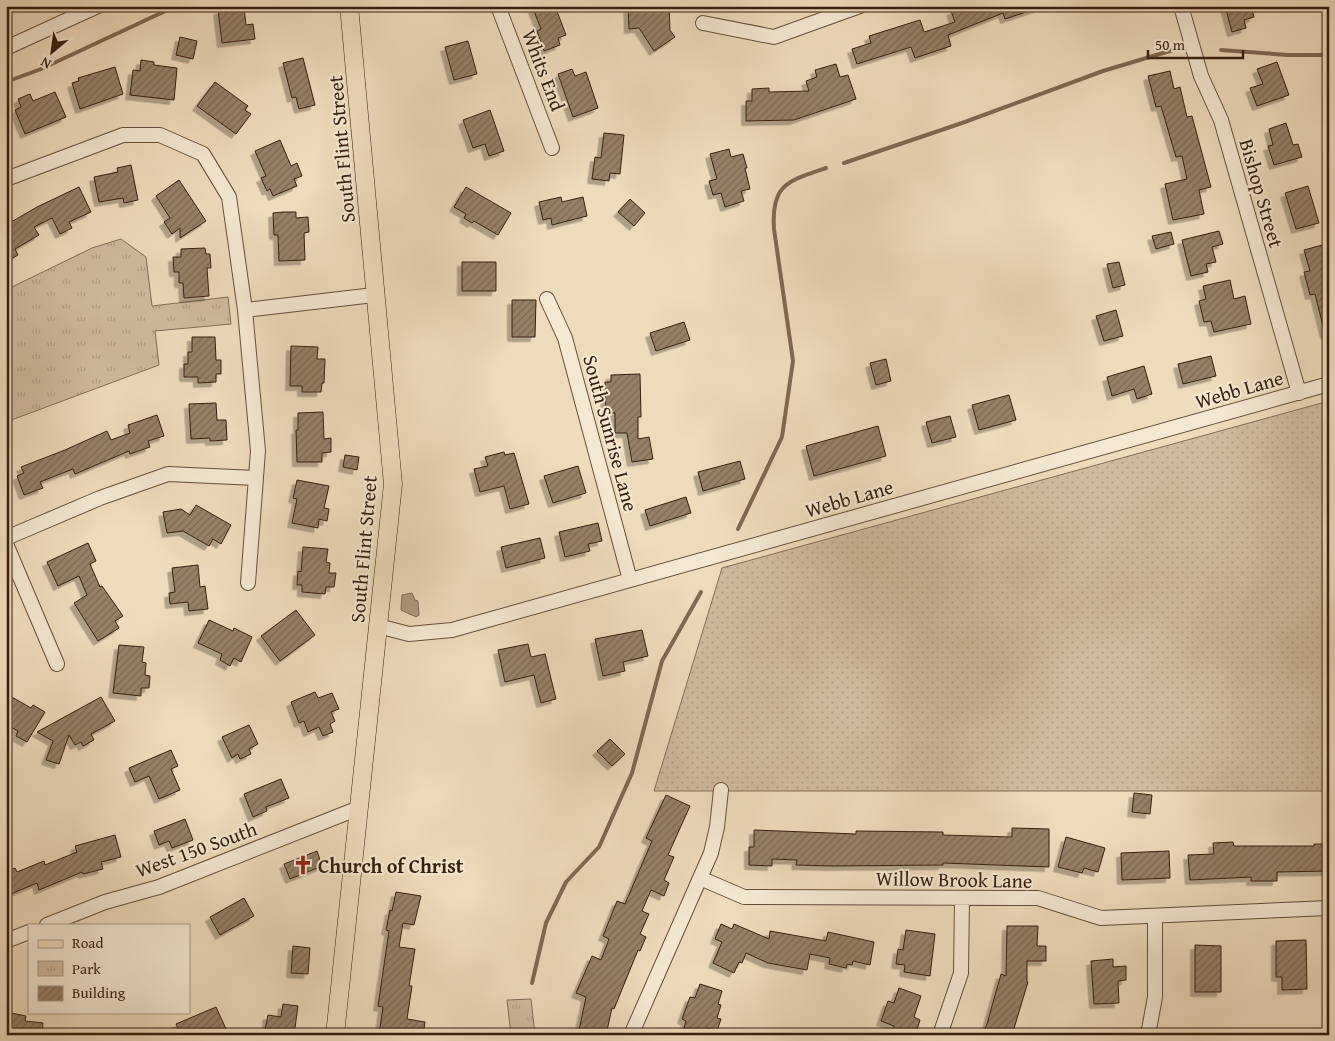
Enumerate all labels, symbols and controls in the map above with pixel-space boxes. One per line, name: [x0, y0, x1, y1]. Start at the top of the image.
street label: Whits End: [515, 25, 573, 115]
north arrow: [28, 28, 78, 78]
scale bar: [1148, 28, 1242, 60]
text: 50 m: [1155, 34, 1186, 55]
text: N: [36, 52, 55, 74]
street label: South Flint Street: [320, 74, 362, 224]
street label: Bishop Street: [1233, 135, 1291, 251]
street label: South Sunrise Lane: [576, 352, 646, 514]
street label: Webb Lane: [1191, 363, 1287, 415]
street label: Webb Lane: [801, 472, 897, 524]
street label: South Flint Street: [342, 474, 384, 624]
street label: West 150 South: [131, 814, 261, 884]
place label: Church of Christ: [318, 851, 464, 880]
church icon: Church of Christ: [292, 854, 314, 876]
street label: Willow Brook Lane: [876, 863, 1032, 895]
legend: [28, 924, 190, 1014]
text: Road: [72, 932, 103, 953]
text: Park: [72, 958, 101, 979]
text: Building: [72, 982, 126, 1003]

